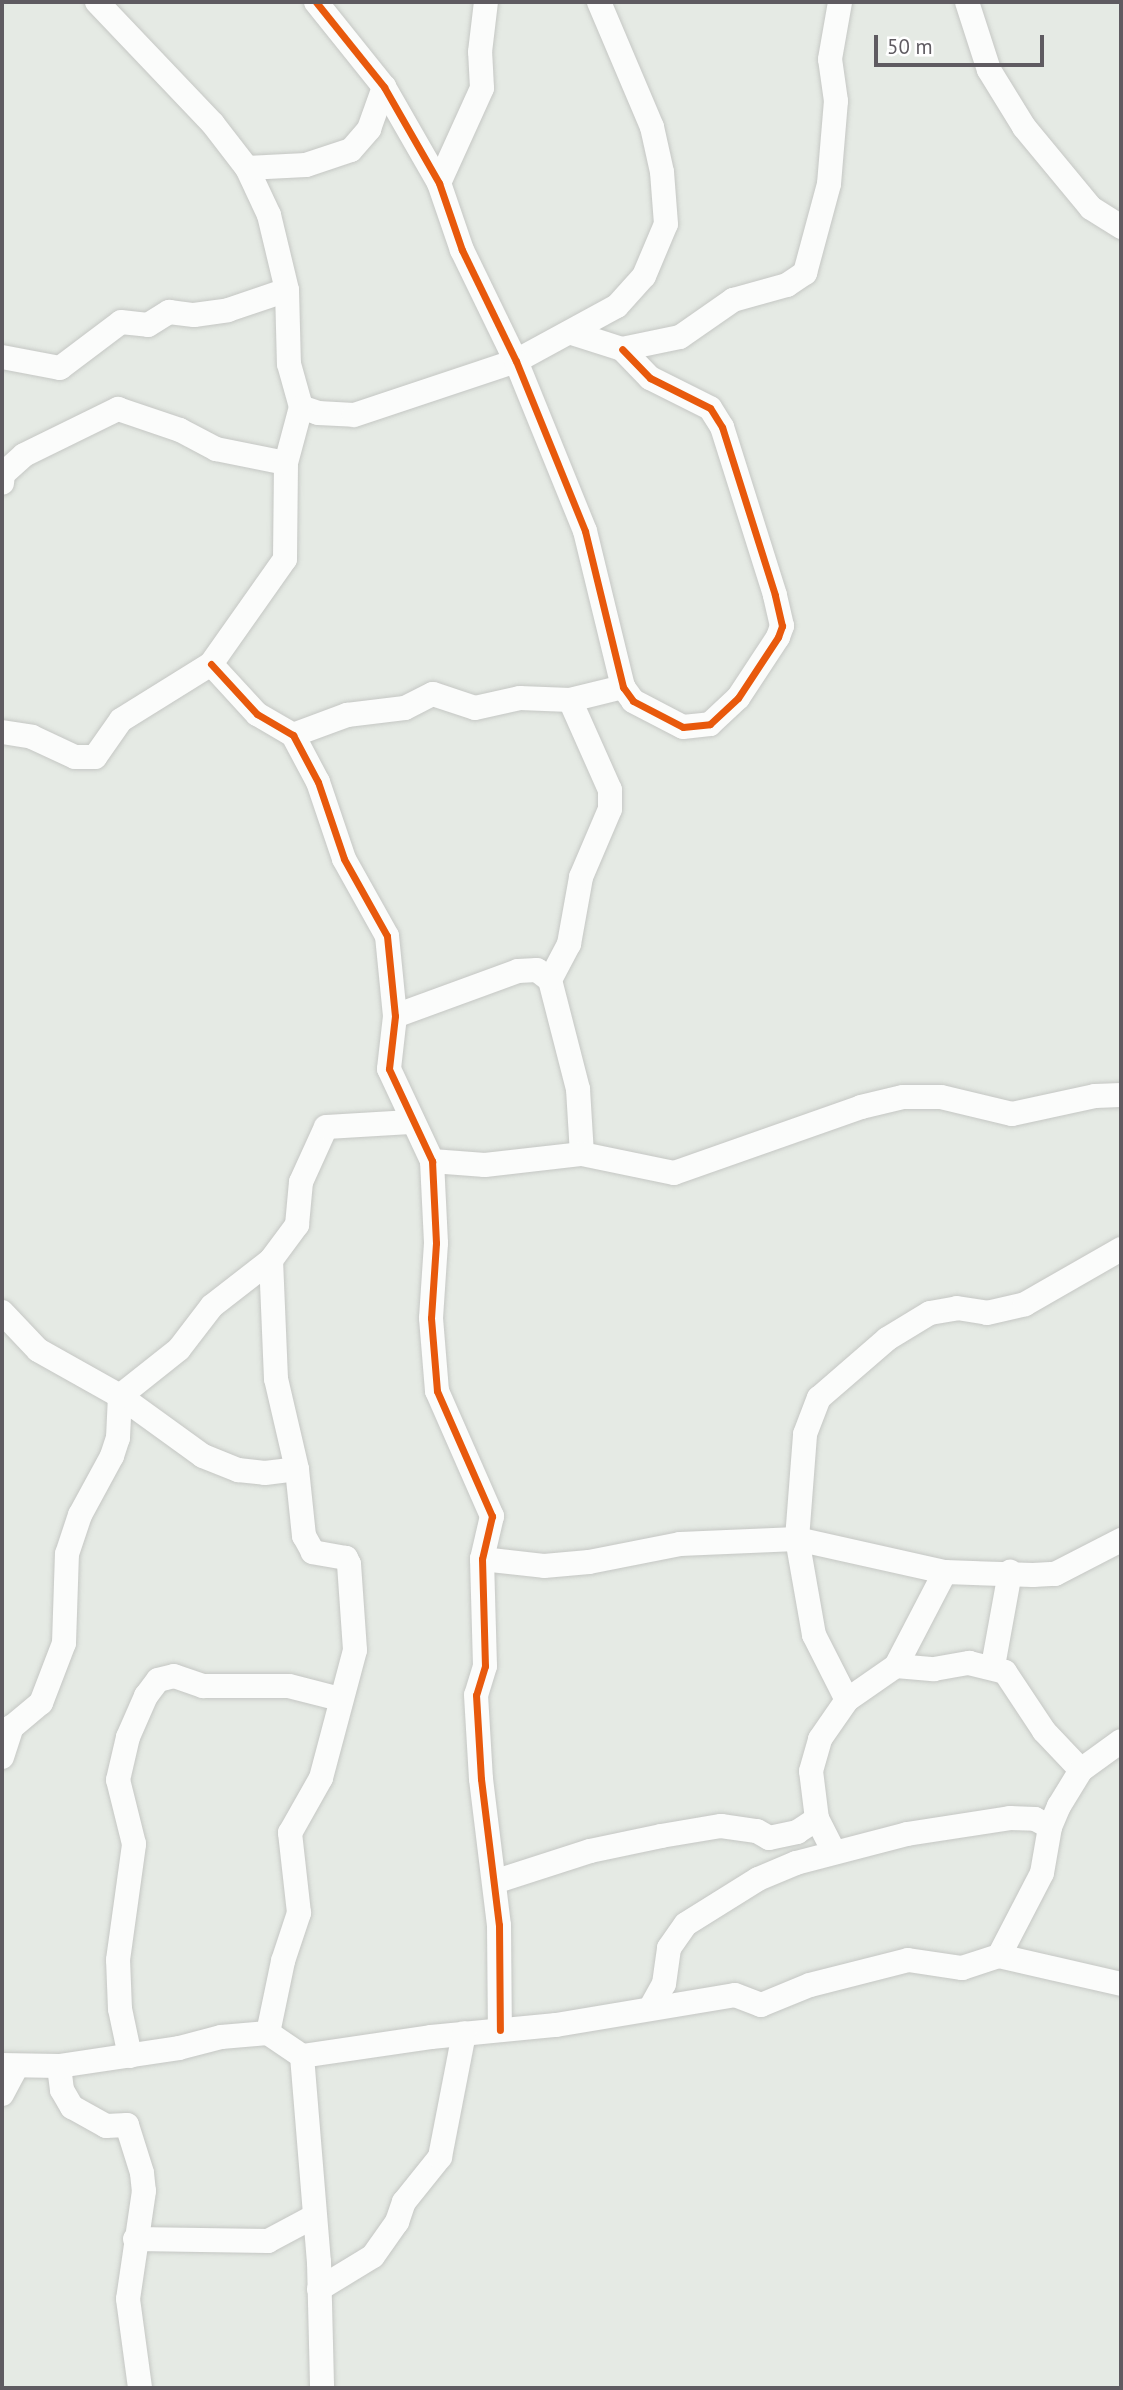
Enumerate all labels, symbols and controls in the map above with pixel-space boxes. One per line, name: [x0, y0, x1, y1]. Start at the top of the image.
scale bar: [878, 21, 1048, 65]
text: 50 m: [887, 33, 933, 60]

